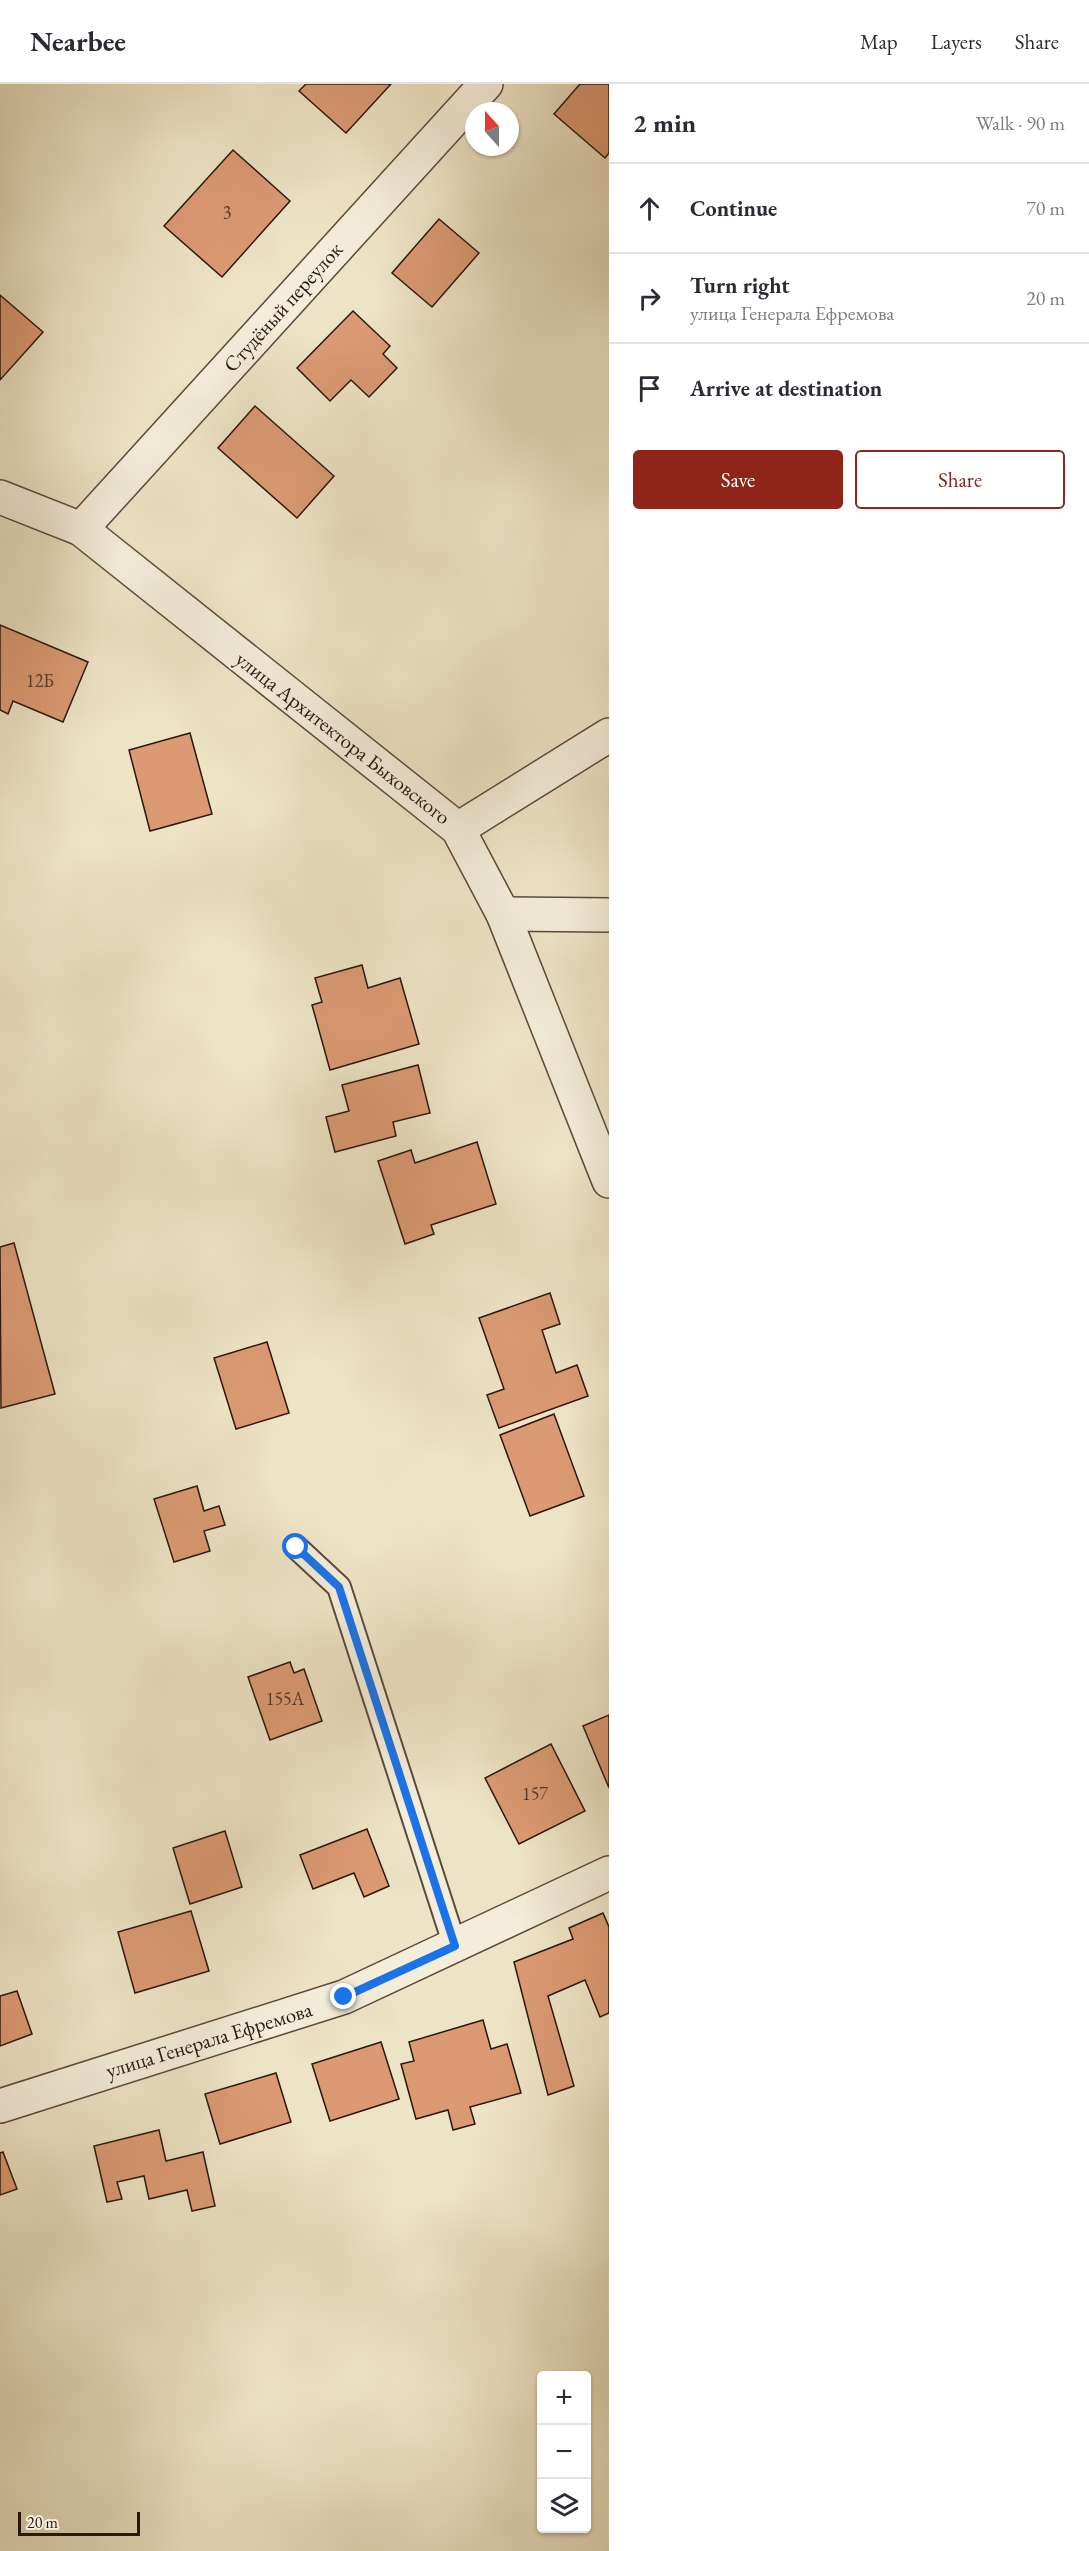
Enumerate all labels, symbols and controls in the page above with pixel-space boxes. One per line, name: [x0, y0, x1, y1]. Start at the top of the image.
text: Nearbee: [30, 23, 126, 59]
text: Map: [860, 28, 898, 55]
text: Layers: [931, 28, 982, 55]
text: Share: [1015, 28, 1059, 55]
north arrow: [465, 102, 519, 156]
text: 2 min: [633, 106, 696, 140]
text: Walk · 90 m: [976, 110, 1065, 136]
icon: ahead: [633, 192, 666, 225]
text: Continue: [690, 194, 777, 223]
text: 70 m: [1026, 195, 1065, 221]
house number: 3: [223, 201, 231, 224]
street label: Студёный переулок: [217, 236, 348, 377]
text: Turn right: [690, 271, 789, 300]
icon: right: [633, 282, 666, 315]
text: 20 m: [1026, 285, 1065, 311]
text: улица Генерала Ефремова: [690, 300, 894, 326]
icon: arrive: [633, 372, 666, 405]
text: Arrive at destination: [690, 374, 882, 403]
button: Save: [633, 450, 843, 509]
button: Share: [855, 450, 1065, 509]
street label: улица Архитектора Быховского: [230, 645, 456, 830]
house number: 12Б: [26, 669, 54, 692]
route start: [282, 1533, 308, 1559]
house number: 155А: [266, 1687, 305, 1710]
house number: 157: [522, 1782, 548, 1805]
route end: [330, 1983, 356, 2009]
street label: улица Генерала Ефремова: [102, 1995, 316, 2084]
map controls: [537, 2371, 591, 2533]
button: +: [537, 2371, 591, 2425]
button: −: [537, 2425, 591, 2479]
button: layers: [537, 2479, 591, 2533]
scale bar: [18, 2509, 140, 2536]
text: 20 m: [27, 2512, 58, 2533]

